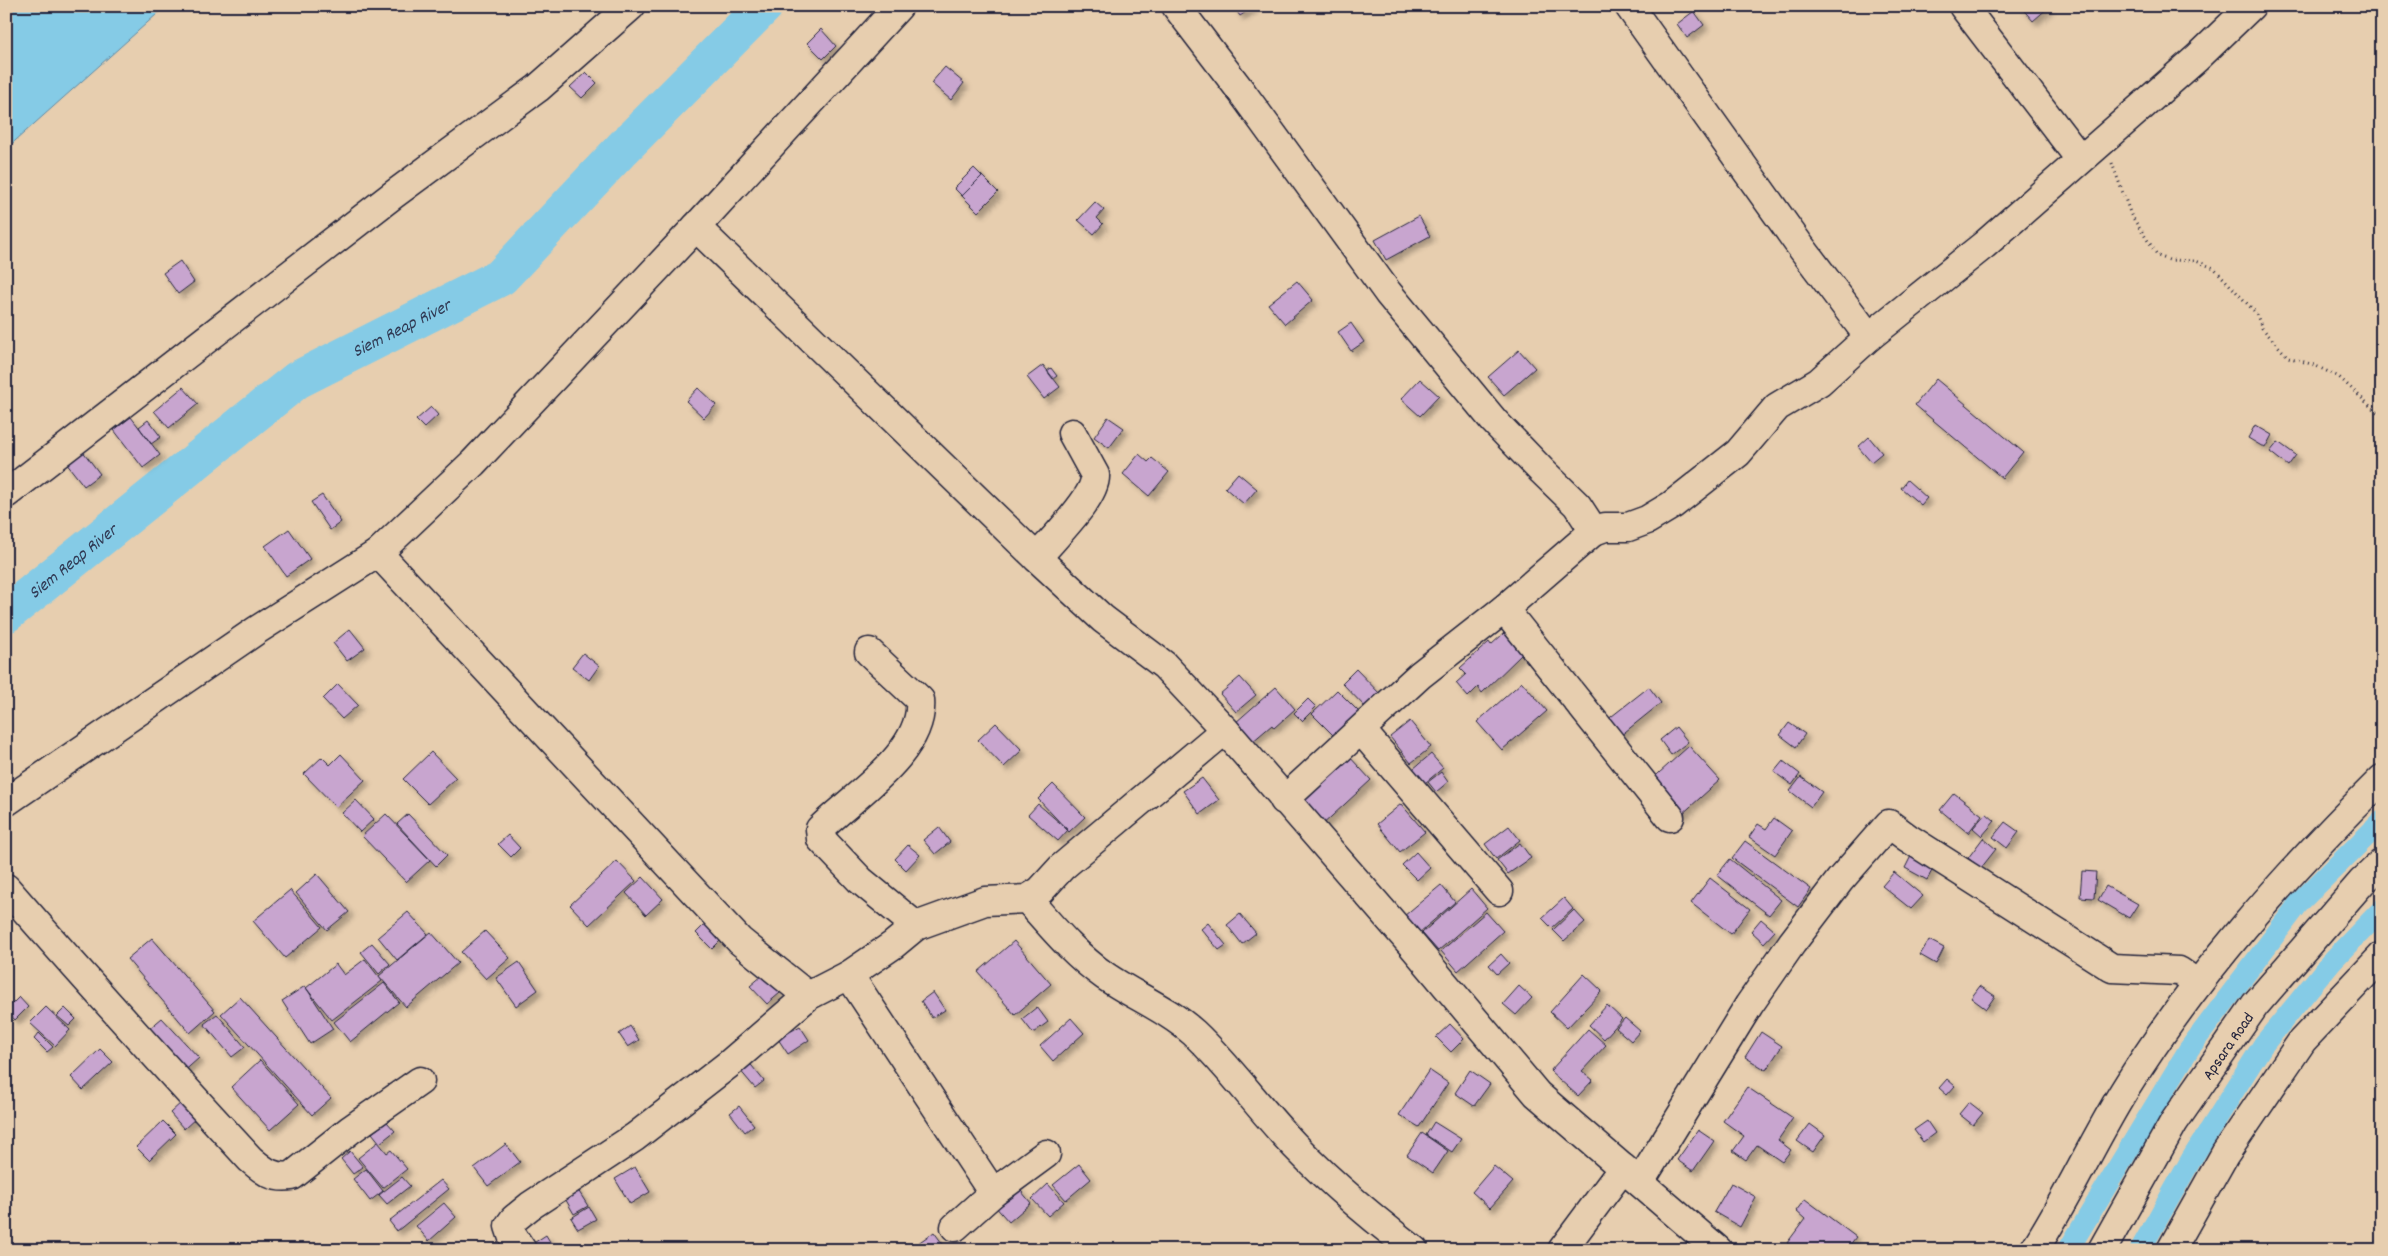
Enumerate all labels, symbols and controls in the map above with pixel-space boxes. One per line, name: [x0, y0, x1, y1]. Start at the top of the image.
water label: Siem Reap River: [349, 293, 458, 365]
water label: Siem Reap River: [24, 518, 125, 606]
street label: Apsara Road: [2198, 1008, 2261, 1085]

